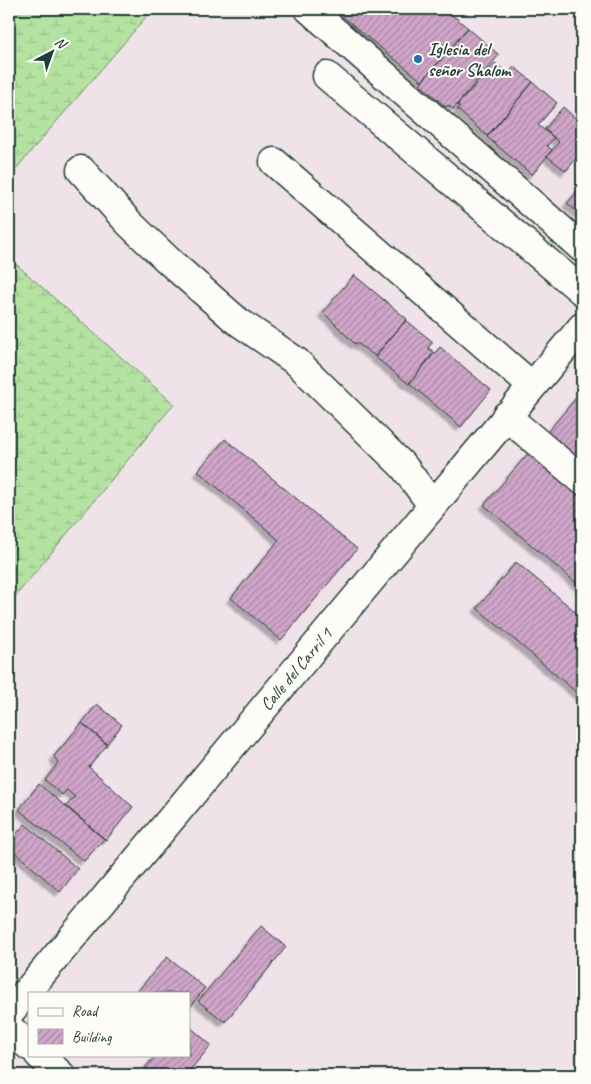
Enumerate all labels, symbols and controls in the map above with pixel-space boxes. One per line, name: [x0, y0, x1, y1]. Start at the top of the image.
north arrow: [28, 28, 78, 78]
text: N: [51, 33, 71, 53]
place label: Iglesia del señor Shalom: [428, 38, 512, 81]
marker: Iglesia del señor Shalom: [412, 53, 424, 65]
street label: Calle del Carril 1: [255, 623, 338, 715]
legend: [28, 992, 190, 1056]
text: Road: [72, 1002, 99, 1021]
text: Building: [72, 1028, 112, 1047]

